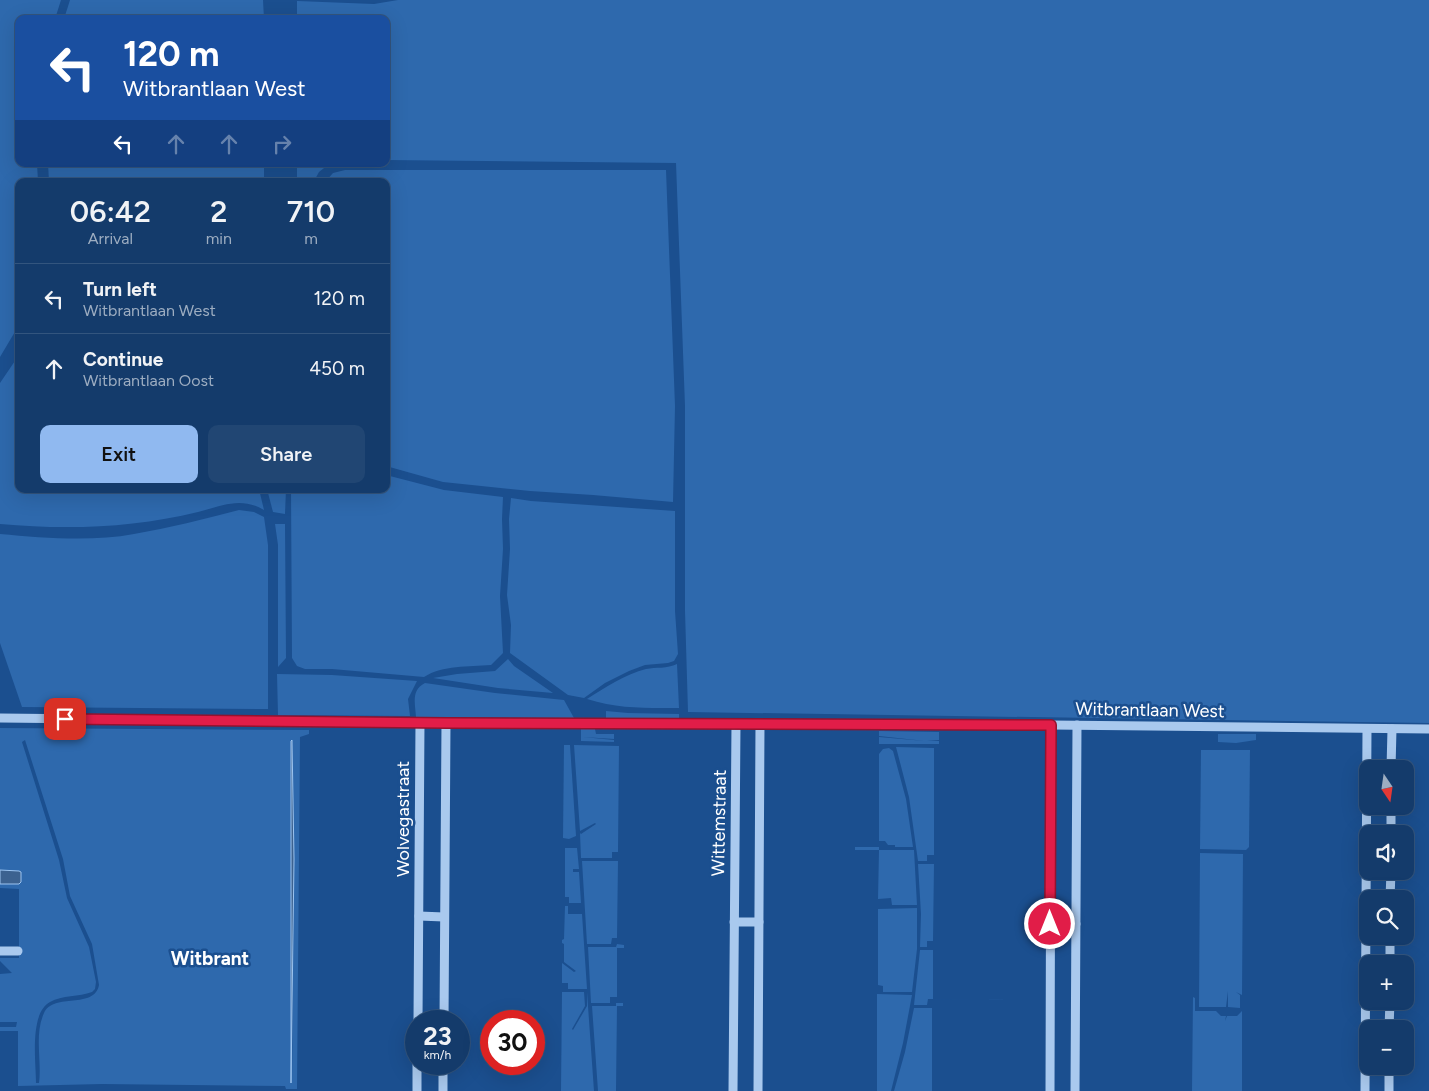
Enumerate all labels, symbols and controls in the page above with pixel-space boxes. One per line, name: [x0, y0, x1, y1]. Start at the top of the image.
text: 120 m: [123, 33, 220, 75]
icon: left: [40, 35, 105, 100]
text: Witbrantlaan West: [123, 75, 305, 102]
icon: left: [109, 130, 137, 158]
icon: ahead: [162, 130, 190, 158]
icon: ahead: [215, 130, 243, 158]
icon: right: [268, 130, 296, 158]
text: 06:42: [70, 193, 151, 230]
text: 2: [210, 193, 227, 230]
text: 710: [287, 193, 335, 230]
text: Arrival: [88, 229, 133, 248]
text: min: [206, 229, 232, 248]
text: m: [304, 229, 318, 248]
text: Turn left: [83, 278, 157, 301]
icon: left: [40, 285, 68, 313]
text: 120 m: [313, 287, 365, 310]
text: Witbrantlaan West: [83, 301, 216, 320]
text: Continue: [83, 348, 163, 371]
icon: ahead: [40, 355, 68, 383]
text: 450 m: [309, 357, 365, 380]
text: Witbrantlaan Oost: [83, 371, 214, 390]
button: Exit: [40, 425, 198, 483]
button: Share: [208, 425, 365, 483]
pin: [44, 698, 86, 740]
street label: Witbrantlaan West: [1075, 698, 1225, 722]
icon: arrive: [51, 705, 79, 733]
north arrow: [1359, 760, 1414, 815]
map controls: [1359, 760, 1414, 1075]
street label: Wolvegastraat: [392, 761, 414, 877]
street label: Wittemstraat: [707, 769, 731, 876]
button: sound: [1359, 825, 1414, 880]
button: search: [1359, 890, 1414, 945]
position arrow: [1023, 897, 1075, 949]
district label: Witbrant: [171, 947, 250, 970]
button: +: [1359, 955, 1414, 1010]
speed limit sign: 30: [480, 1010, 545, 1075]
button: −: [1359, 1020, 1414, 1075]
text: 23: [423, 1021, 452, 1051]
text: km/h: [424, 1048, 451, 1062]

